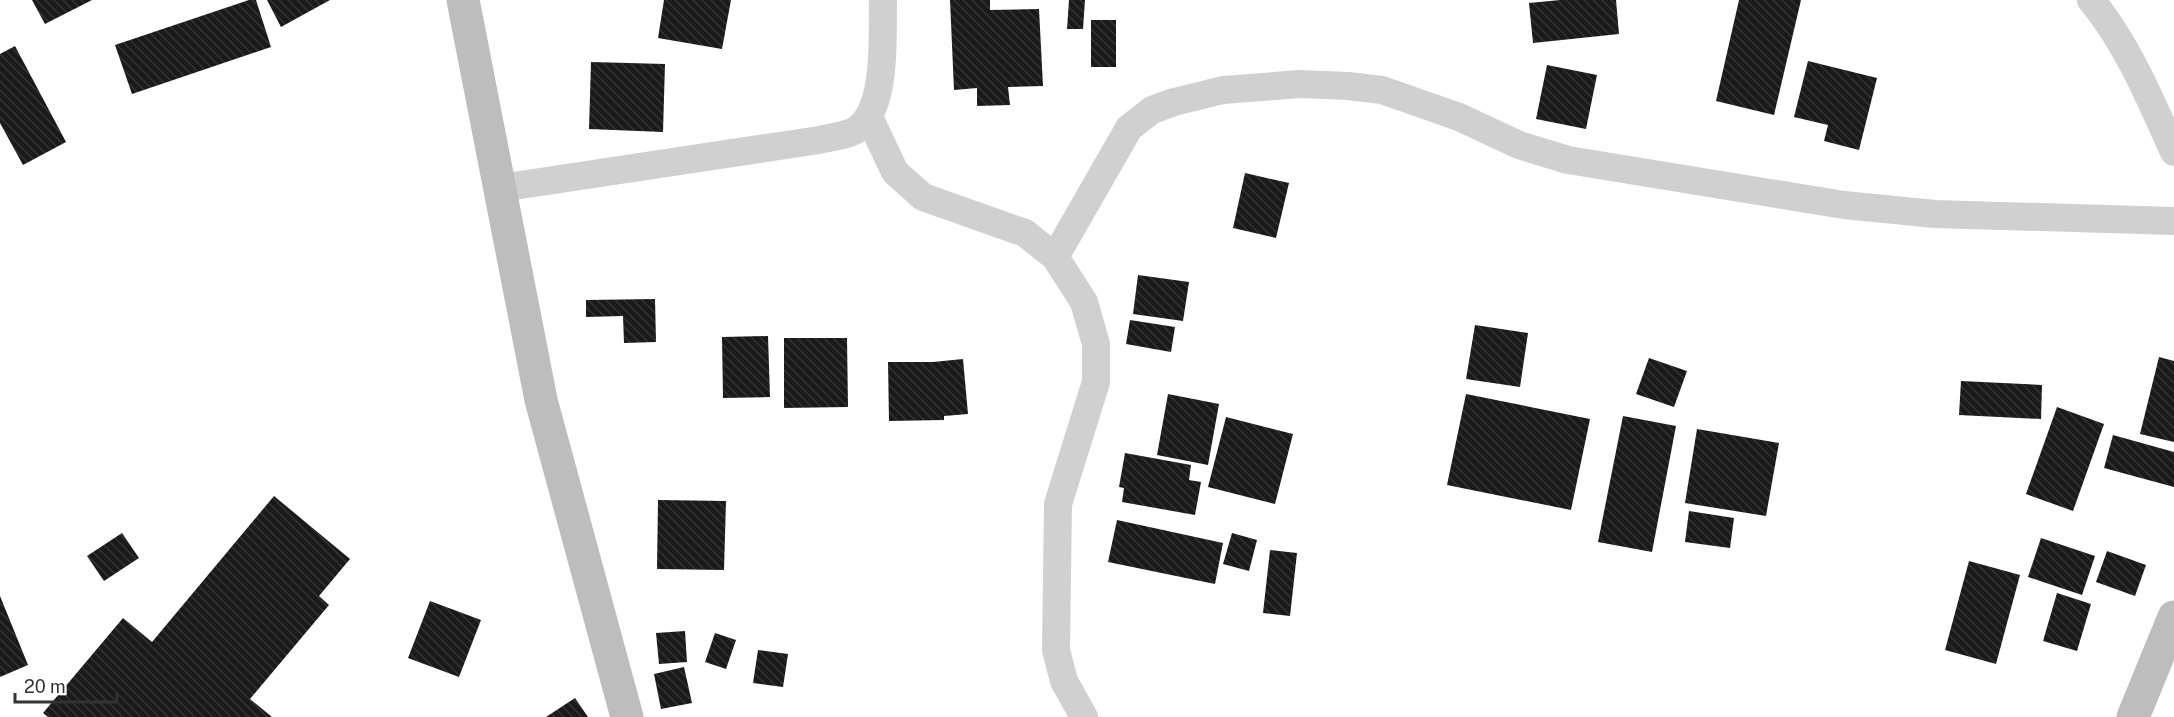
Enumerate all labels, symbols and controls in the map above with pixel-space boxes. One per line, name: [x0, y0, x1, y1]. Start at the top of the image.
scale bar: [15, 666, 117, 704]
text: 20 m: [24, 676, 66, 697]

